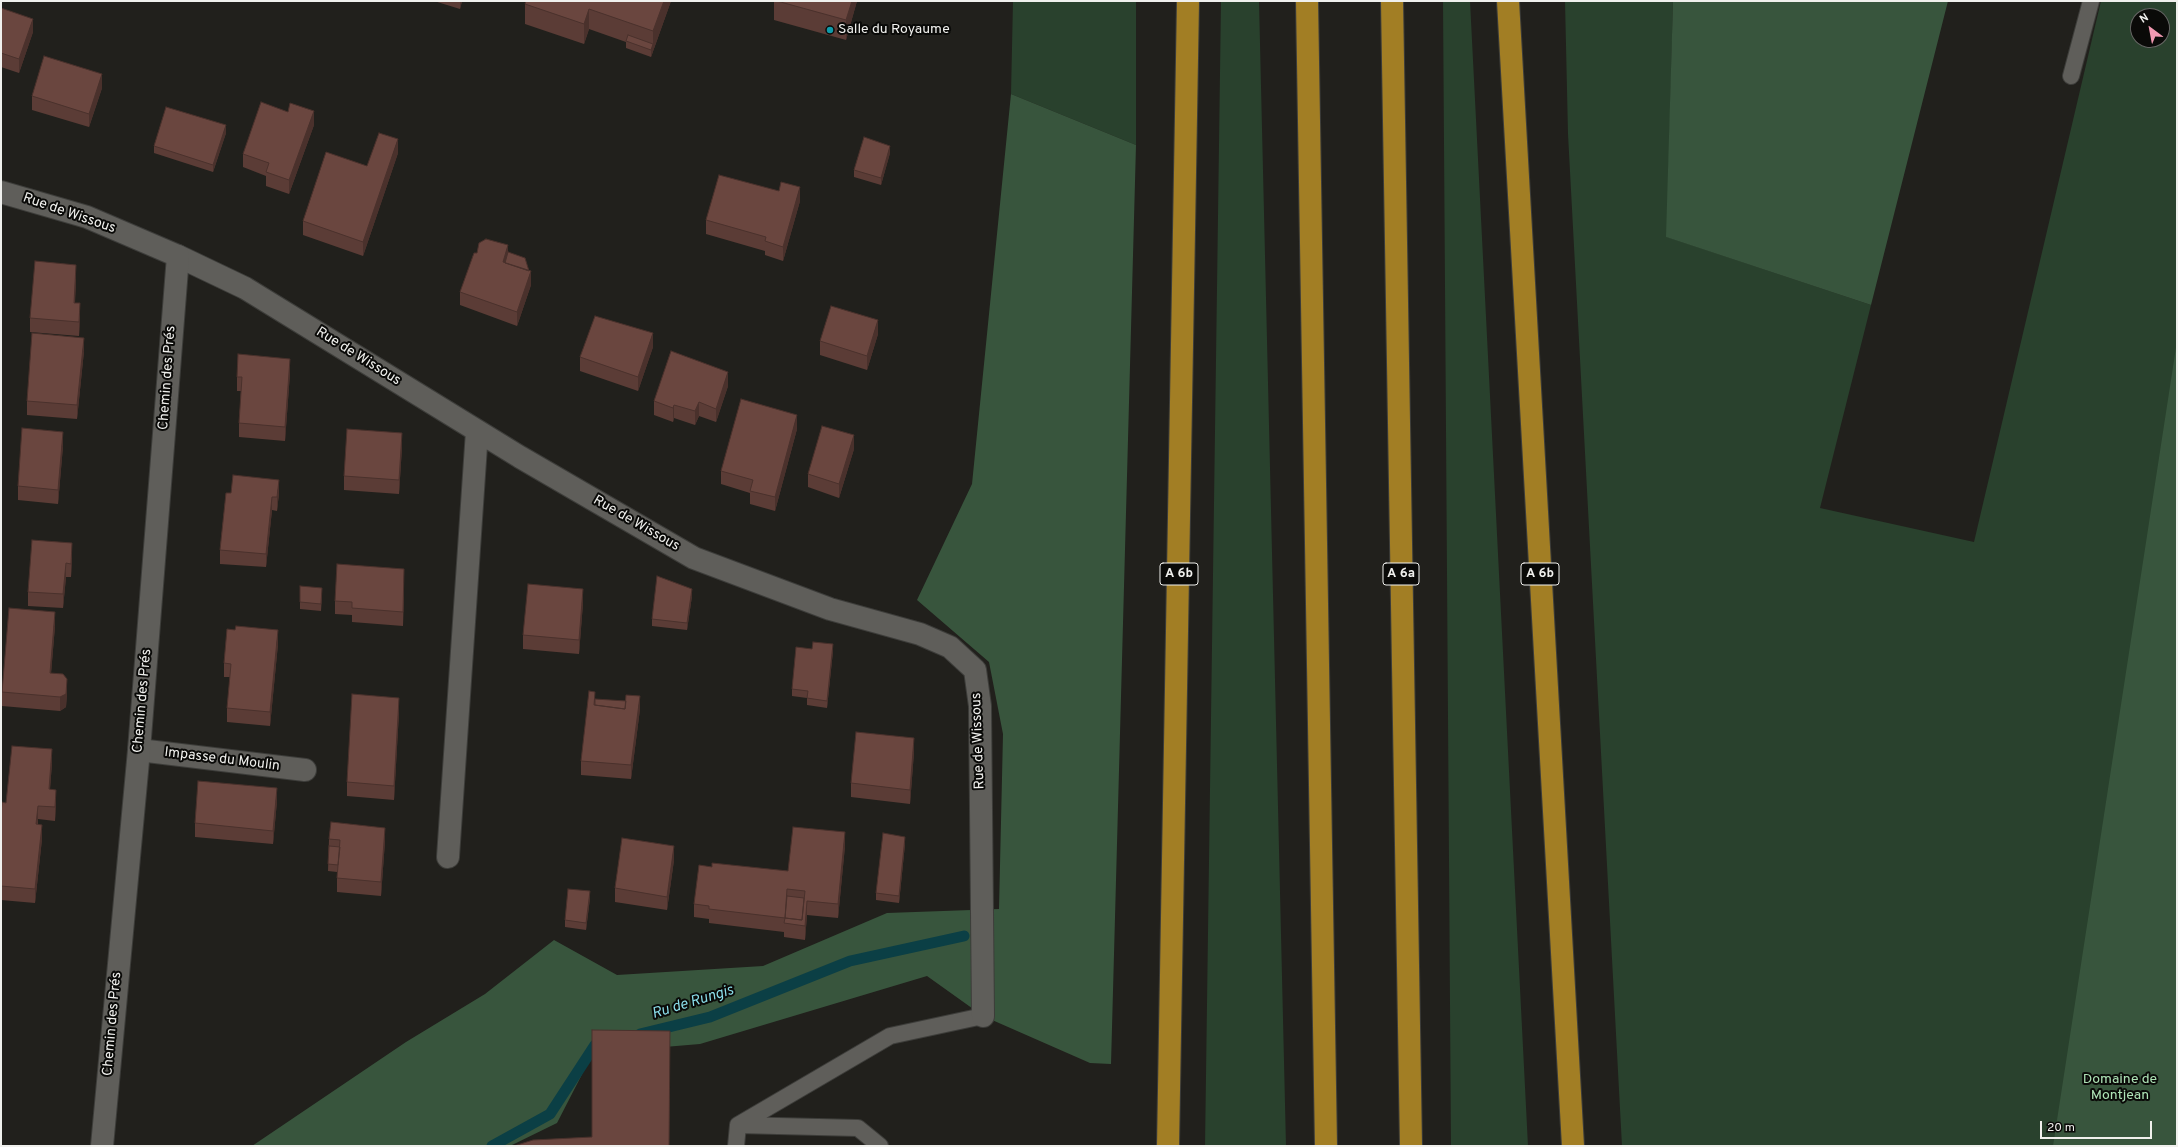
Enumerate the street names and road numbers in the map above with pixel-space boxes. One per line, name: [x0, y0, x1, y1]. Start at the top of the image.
street label: Rue de Wissous: [20, 190, 118, 238]
street label: Rue de Wissous: [312, 324, 404, 390]
street label: Chemin des Prés: [156, 325, 180, 431]
street label: Rue de Wissous: [590, 492, 682, 556]
road number: A 6b: [1160, 563, 1198, 585]
road number: A 6a: [1383, 563, 1419, 585]
road number: A 6b: [1521, 563, 1559, 585]
street label: Chemin des Prés: [130, 648, 156, 754]
street label: Rue de Wissous: [969, 692, 989, 790]
street label: Impasse du Moulin: [163, 745, 281, 775]
street label: Chemin des Prés: [100, 971, 126, 1077]

